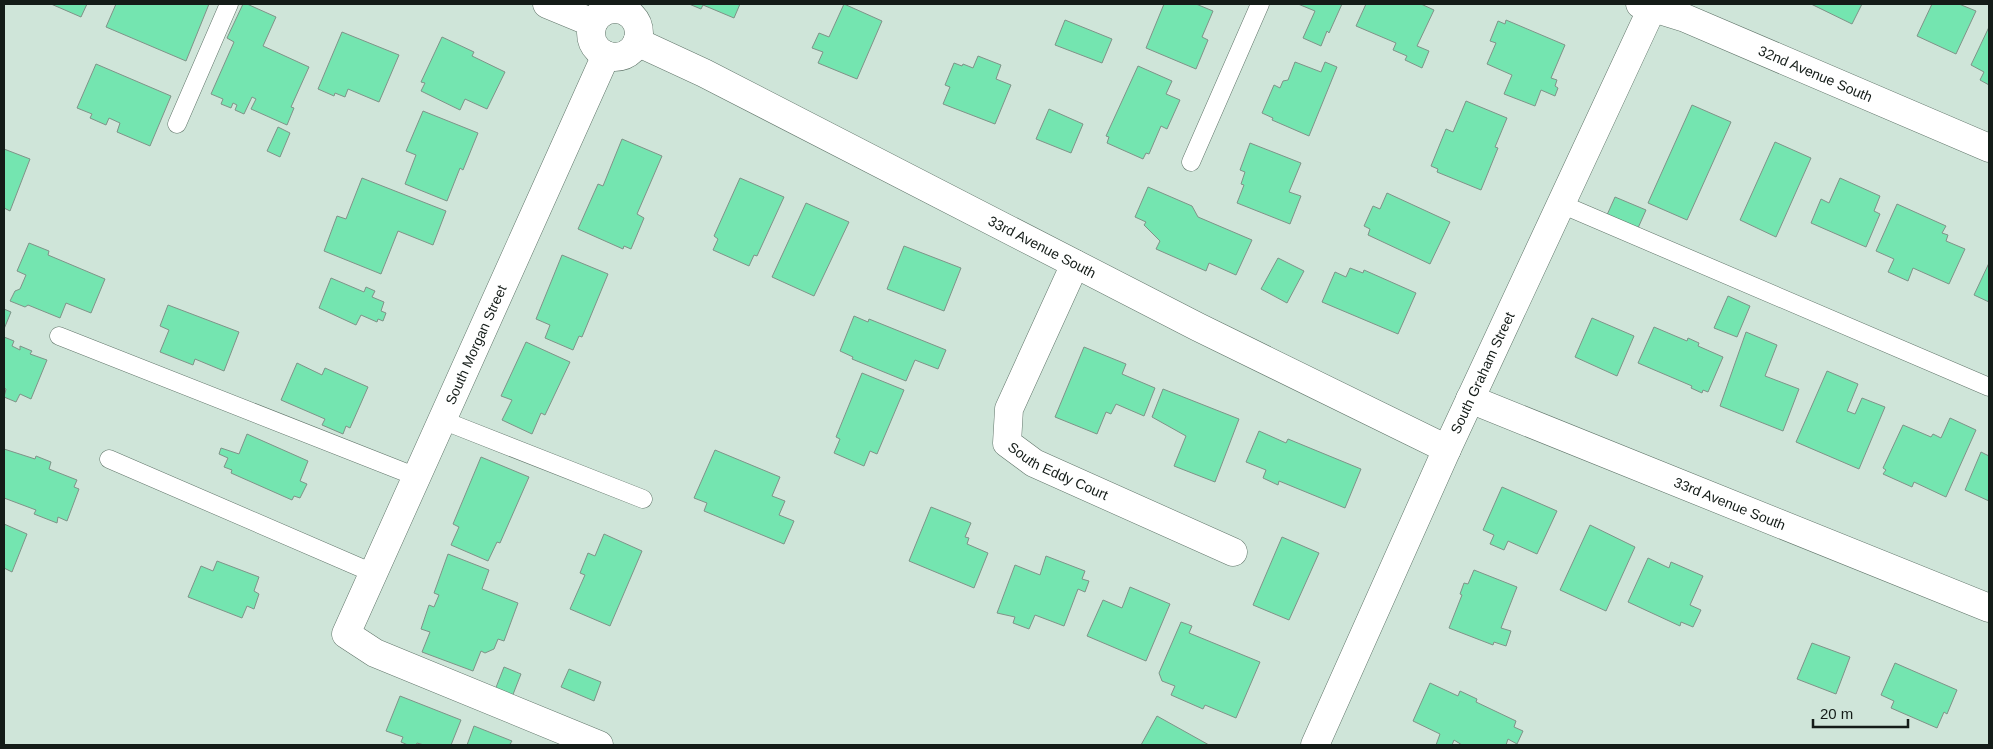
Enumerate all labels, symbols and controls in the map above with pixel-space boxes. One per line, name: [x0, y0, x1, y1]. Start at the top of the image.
street label: 32nd Avenue South: [1756, 42, 1875, 105]
street label: 33rd Avenue South: [986, 213, 1099, 281]
street label: South Morgan Street: [442, 282, 510, 407]
street label: South Graham Street: [1447, 309, 1518, 436]
street label: South Eddy Court: [1005, 439, 1111, 503]
street label: 33rd Avenue South: [1672, 474, 1788, 533]
scale bar: [1813, 696, 1908, 728]
text: 20 m: [1820, 705, 1853, 722]

